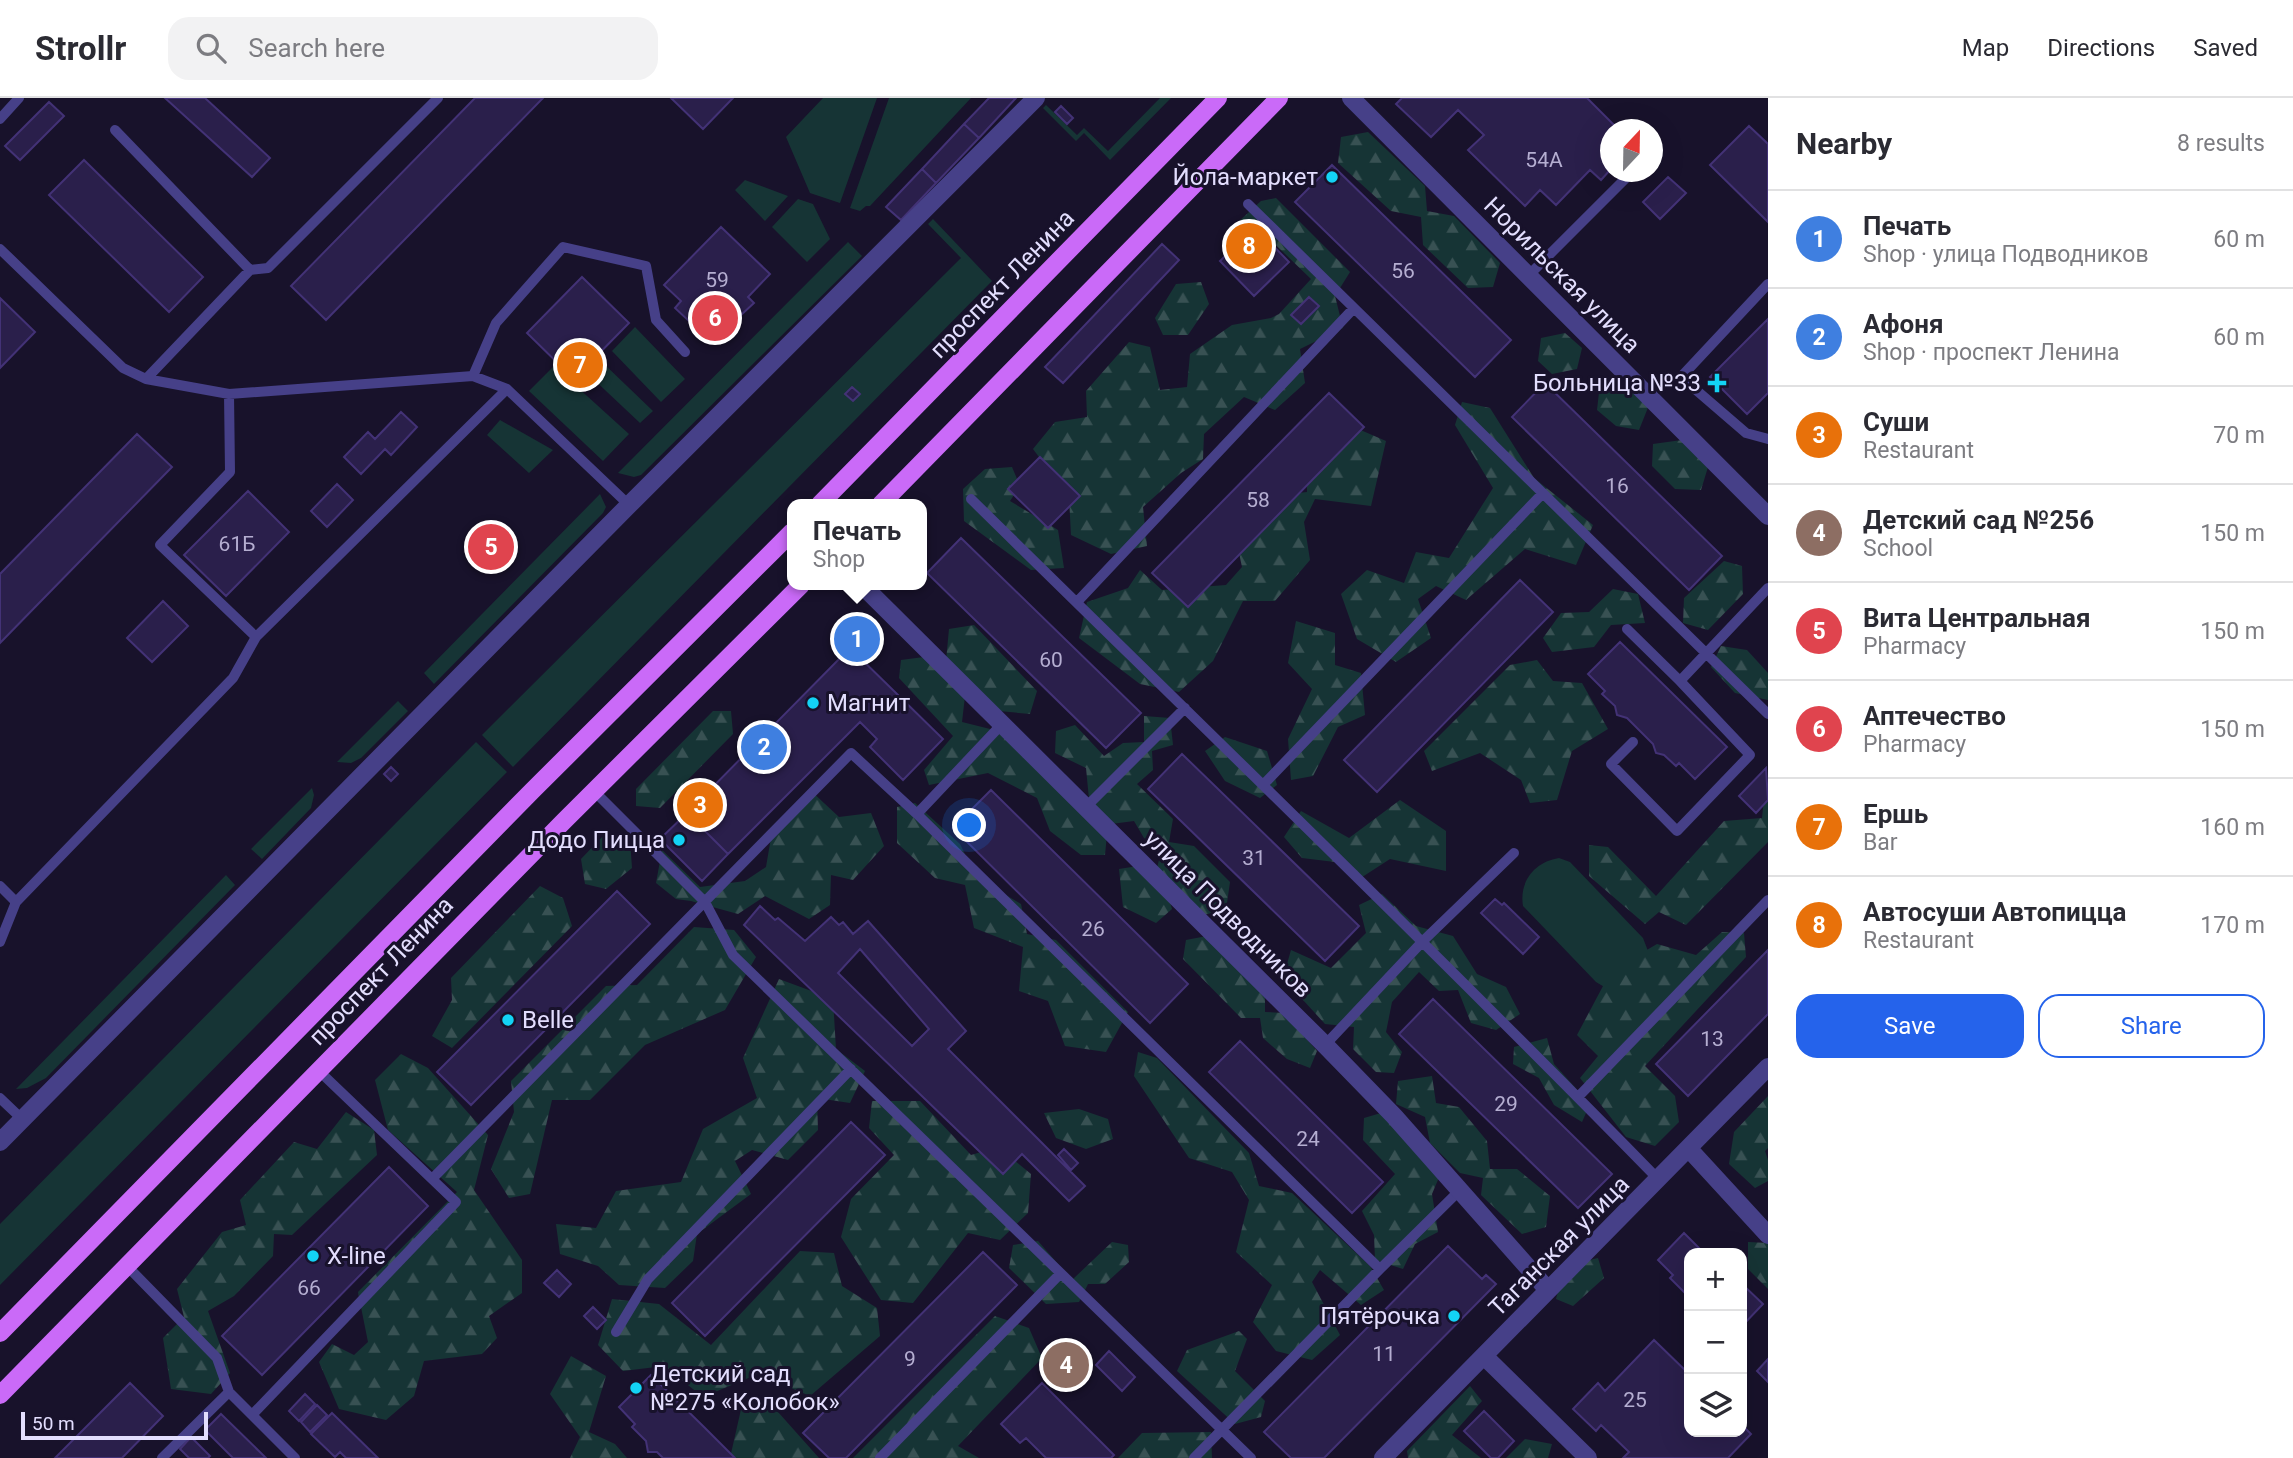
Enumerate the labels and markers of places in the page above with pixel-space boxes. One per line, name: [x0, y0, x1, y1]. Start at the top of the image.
place label: Йола-маркет: [1173, 163, 1318, 191]
marker: Йола-маркет: [1324, 169, 1340, 185]
pin: 8: [1226, 220, 1272, 272]
pin: 6: [692, 292, 738, 344]
pin: 7: [557, 339, 603, 391]
place label: Больница №33: [1533, 369, 1701, 397]
marker: Больница №33: [1707, 373, 1727, 393]
pin: 5: [468, 521, 514, 573]
pin: 1: [834, 613, 880, 665]
place label: Магнит: [827, 689, 911, 717]
marker: Магнит: [805, 695, 821, 711]
pin: 2: [741, 721, 787, 773]
pin: 3: [677, 779, 723, 831]
place label: Додо Пицца: [528, 826, 665, 854]
marker: Додо Пицца: [671, 832, 687, 848]
place label: Belle: [522, 1006, 574, 1034]
marker: Belle: [500, 1012, 516, 1028]
place label: X-line: [327, 1242, 386, 1270]
marker: X-line: [305, 1248, 321, 1264]
place label: Пятёрочка: [1320, 1302, 1440, 1330]
marker: Пятёрочка: [1446, 1308, 1462, 1324]
pin: 4: [1043, 1339, 1089, 1391]
place label: Детский сад №275 «Колобок»: [650, 1360, 840, 1416]
marker: Детский сад №275 «Колобок»: [628, 1380, 644, 1396]

